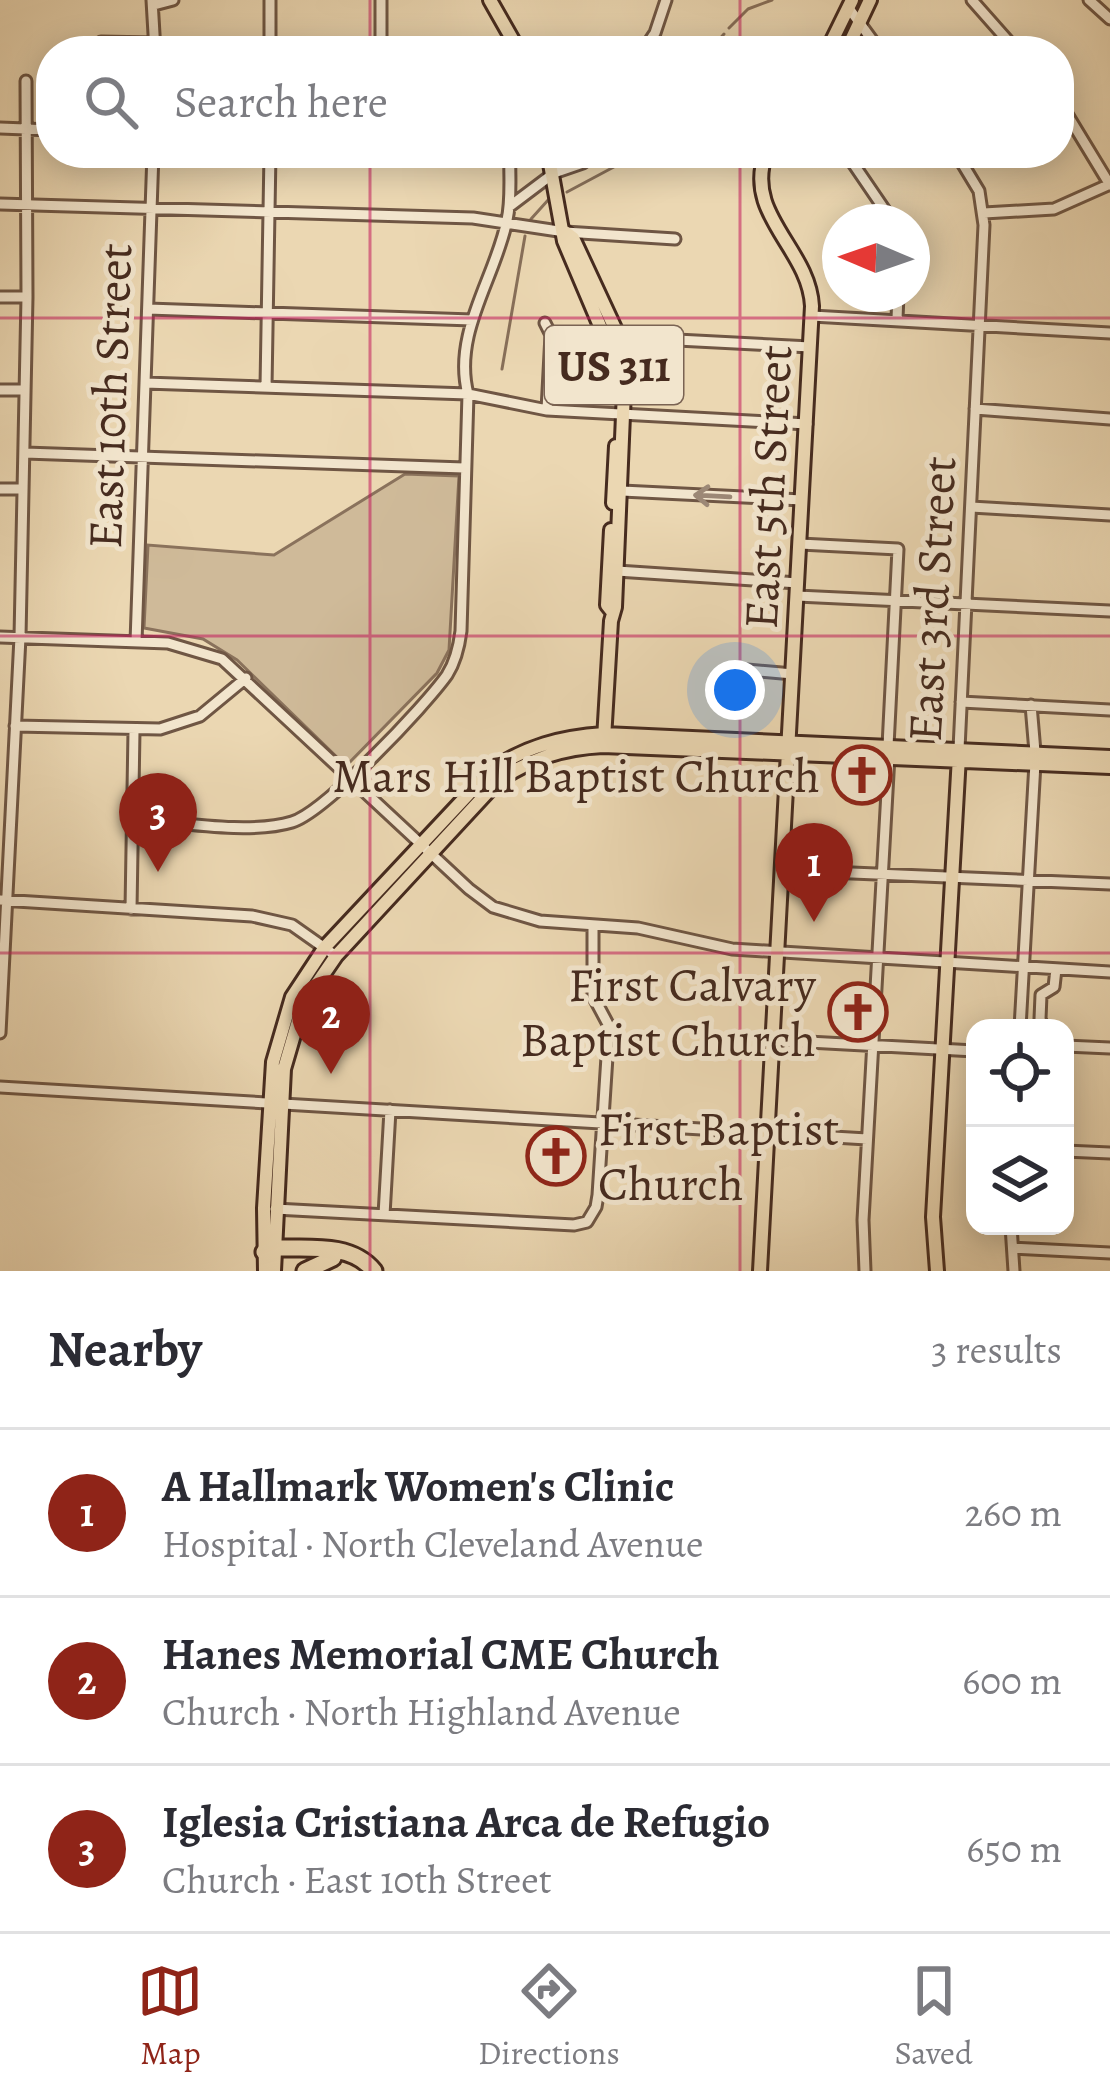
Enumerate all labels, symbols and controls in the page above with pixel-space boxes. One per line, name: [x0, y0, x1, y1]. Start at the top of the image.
search box: [36, 36, 1074, 168]
icon: search: [78, 69, 144, 135]
text: Search here: [174, 71, 388, 133]
north arrow: [822, 204, 930, 312]
street label: East 10th Street: [72, 242, 148, 550]
road number: US 311: [545, 326, 683, 404]
street label: East 5th Street: [728, 343, 808, 631]
street label: East 3rd Street: [892, 455, 972, 743]
one-way arrow: [693, 484, 732, 507]
your location: [705, 660, 765, 720]
place label: Mars Hill Baptist Church: [332, 743, 820, 809]
church icon: Mars Hill Baptist Church: [831, 744, 893, 806]
pin: 3: [119, 773, 197, 872]
pin: 1: [775, 823, 853, 922]
place label: First Calvary Baptist Church: [520, 952, 817, 1073]
pin: 2: [292, 975, 370, 1074]
church icon: First Calvary Baptist Church: [827, 981, 889, 1043]
map controls: [966, 1019, 1074, 1235]
button: locate: [966, 1019, 1074, 1127]
place label: First Baptist Church: [598, 1096, 839, 1217]
church icon: First Baptist Church: [525, 1125, 587, 1187]
button: layers: [966, 1127, 1074, 1235]
text: Nearby: [48, 1314, 202, 1384]
text: 3 results: [931, 1323, 1062, 1376]
text: A Hallmark Women's Clinic: [162, 1455, 674, 1517]
text: 1: [80, 1486, 94, 1539]
text: 260 m: [964, 1486, 1062, 1539]
text: Hospital · North Cleveland Avenue: [162, 1517, 704, 1570]
text: Hanes Memorial CME Church: [162, 1623, 720, 1685]
text: 2: [78, 1654, 96, 1707]
text: 600 m: [962, 1654, 1062, 1707]
text: Church · North Highland Avenue: [162, 1685, 681, 1738]
text: Iglesia Cristiana Arca de Refugio: [162, 1791, 770, 1853]
text: 3: [79, 1822, 95, 1875]
text: 650 m: [966, 1822, 1062, 1875]
text: Church · East 10th Street: [162, 1853, 552, 1906]
tab: Map: [137, 1958, 203, 2075]
tab: Directions: [478, 1958, 620, 2075]
tab: Saved: [894, 1958, 973, 2075]

